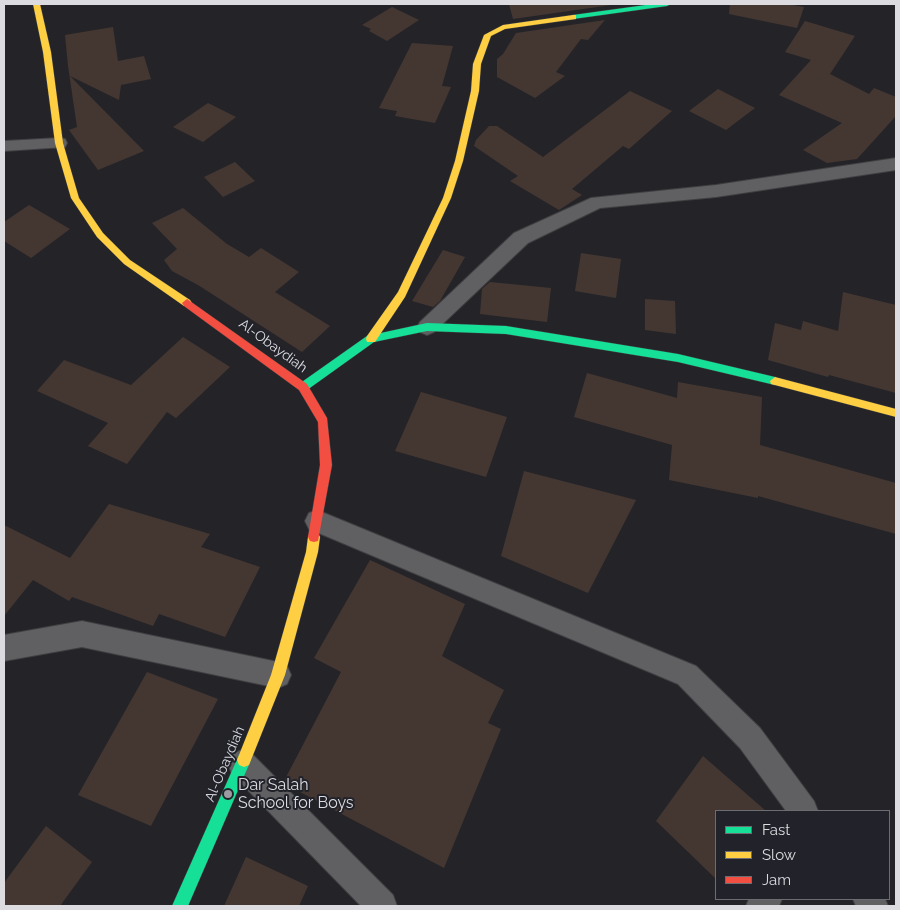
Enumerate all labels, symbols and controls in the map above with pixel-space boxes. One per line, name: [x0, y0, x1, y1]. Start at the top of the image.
street label: Al-Obaydiah: [236, 316, 310, 376]
street label: Al-Obaydiah: [202, 724, 248, 804]
place label: Dar Salah School for Boys: [238, 775, 354, 813]
marker: Dar Salah School for Boys: [222, 788, 234, 800]
legend: [715, 810, 890, 900]
text: Fast: [762, 821, 790, 839]
text: Slow: [762, 846, 796, 864]
text: Jam: [762, 871, 791, 889]

